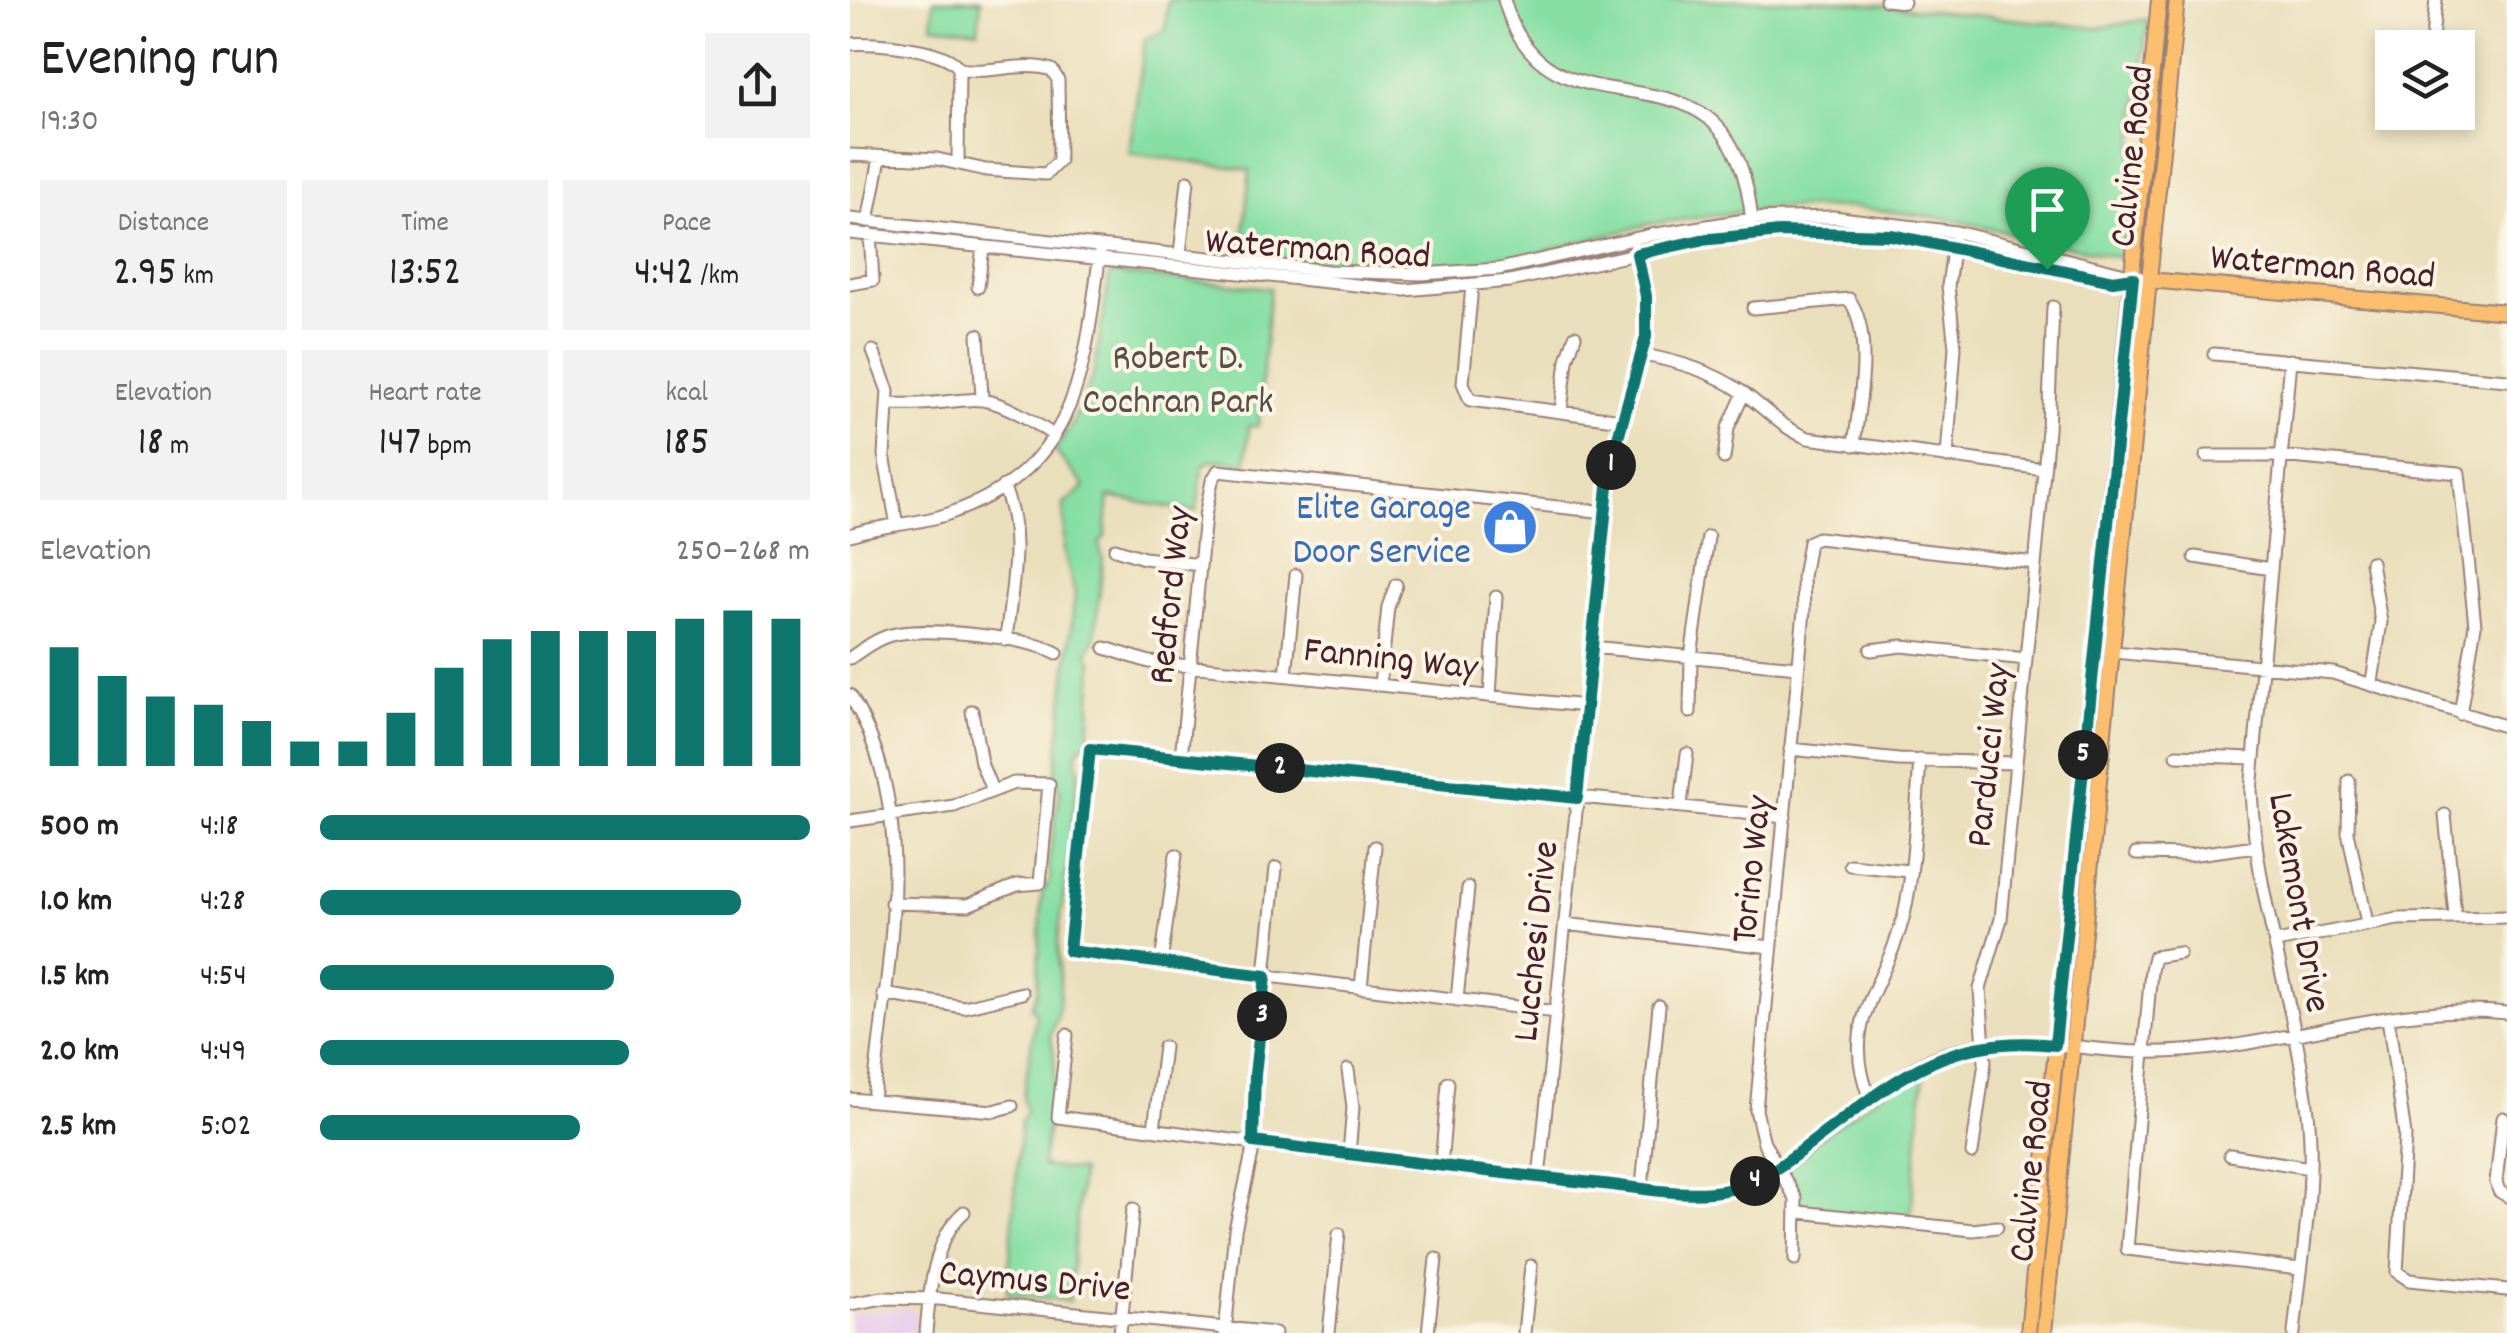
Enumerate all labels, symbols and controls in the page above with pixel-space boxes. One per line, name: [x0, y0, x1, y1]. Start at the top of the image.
text: Evening run: [40, 23, 279, 102]
map controls: [2375, 30, 2475, 130]
button: layers: [2375, 30, 2475, 130]
button: share: [705, 33, 810, 138]
street label: Calvine Road: [2098, 63, 2171, 250]
text: 19:30: [40, 100, 99, 146]
pin: [2005, 167, 2090, 270]
icon: arrive: [2020, 182, 2075, 237]
text: Distance: [118, 205, 209, 245]
text: Time: [401, 205, 449, 245]
text: Pace: [662, 205, 711, 245]
street label: Waterman Road: [1203, 216, 1432, 287]
street label: Waterman Road: [2208, 232, 2437, 307]
text: 2.95: [113, 245, 177, 305]
text: 13:52: [389, 245, 461, 305]
text: 4:42: [634, 245, 694, 305]
text: km: [177, 258, 214, 298]
text: /km: [694, 258, 739, 298]
park label: Robert D. Cochran Park: [1082, 333, 1274, 432]
text: Elevation: [115, 375, 212, 415]
text: Heart rate: [368, 375, 482, 415]
text: kcal: [665, 375, 708, 415]
text: 18: [137, 415, 164, 475]
text: 147: [378, 415, 421, 475]
text: 185: [664, 415, 709, 475]
text: m: [164, 428, 189, 468]
text: bpm: [421, 428, 472, 468]
pin: 1: [1586, 440, 1636, 490]
text: 1: [1608, 445, 1614, 485]
place label: Elite Garage Door Service: [1292, 483, 1471, 582]
shop icon: Elite Garage Door Service: [1480, 497, 1540, 557]
street label: Redford Way: [1137, 503, 1210, 687]
text: Elevation: [40, 530, 151, 576]
text: 250–268 m: [676, 530, 810, 576]
street label: Fanning Way: [1301, 625, 1481, 698]
street label: Parducci Way: [1954, 660, 2029, 850]
pin: 5: [2058, 730, 2108, 780]
text: 5: [2077, 735, 2089, 775]
pin: 2: [1255, 743, 1305, 793]
text: 2: [1274, 748, 1286, 788]
street label: Lakemont Drive: [2250, 789, 2343, 1017]
street label: Torino Way: [1719, 793, 1790, 946]
text: 500 m: [40, 805, 119, 851]
text: 4:18: [200, 805, 238, 851]
street label: Lucchesi Drive: [1501, 839, 1576, 1045]
text: 1.0 km: [40, 880, 112, 926]
text: 4:28: [200, 880, 245, 926]
text: 1.5 km: [40, 955, 110, 1001]
text: 4:54: [200, 955, 247, 1001]
pin: 3: [1237, 991, 1287, 1041]
text: 3: [1256, 996, 1268, 1036]
text: 2.0 km: [40, 1030, 119, 1076]
text: 4:49: [200, 1030, 247, 1076]
street label: Calvine Road: [1997, 1078, 2070, 1265]
text: 2.5 km: [40, 1105, 117, 1151]
text: 5:02: [200, 1105, 252, 1151]
pin: 4: [1730, 1156, 1780, 1206]
text: 4: [1749, 1161, 1761, 1201]
street label: Caymus Drive: [936, 1248, 1133, 1319]

